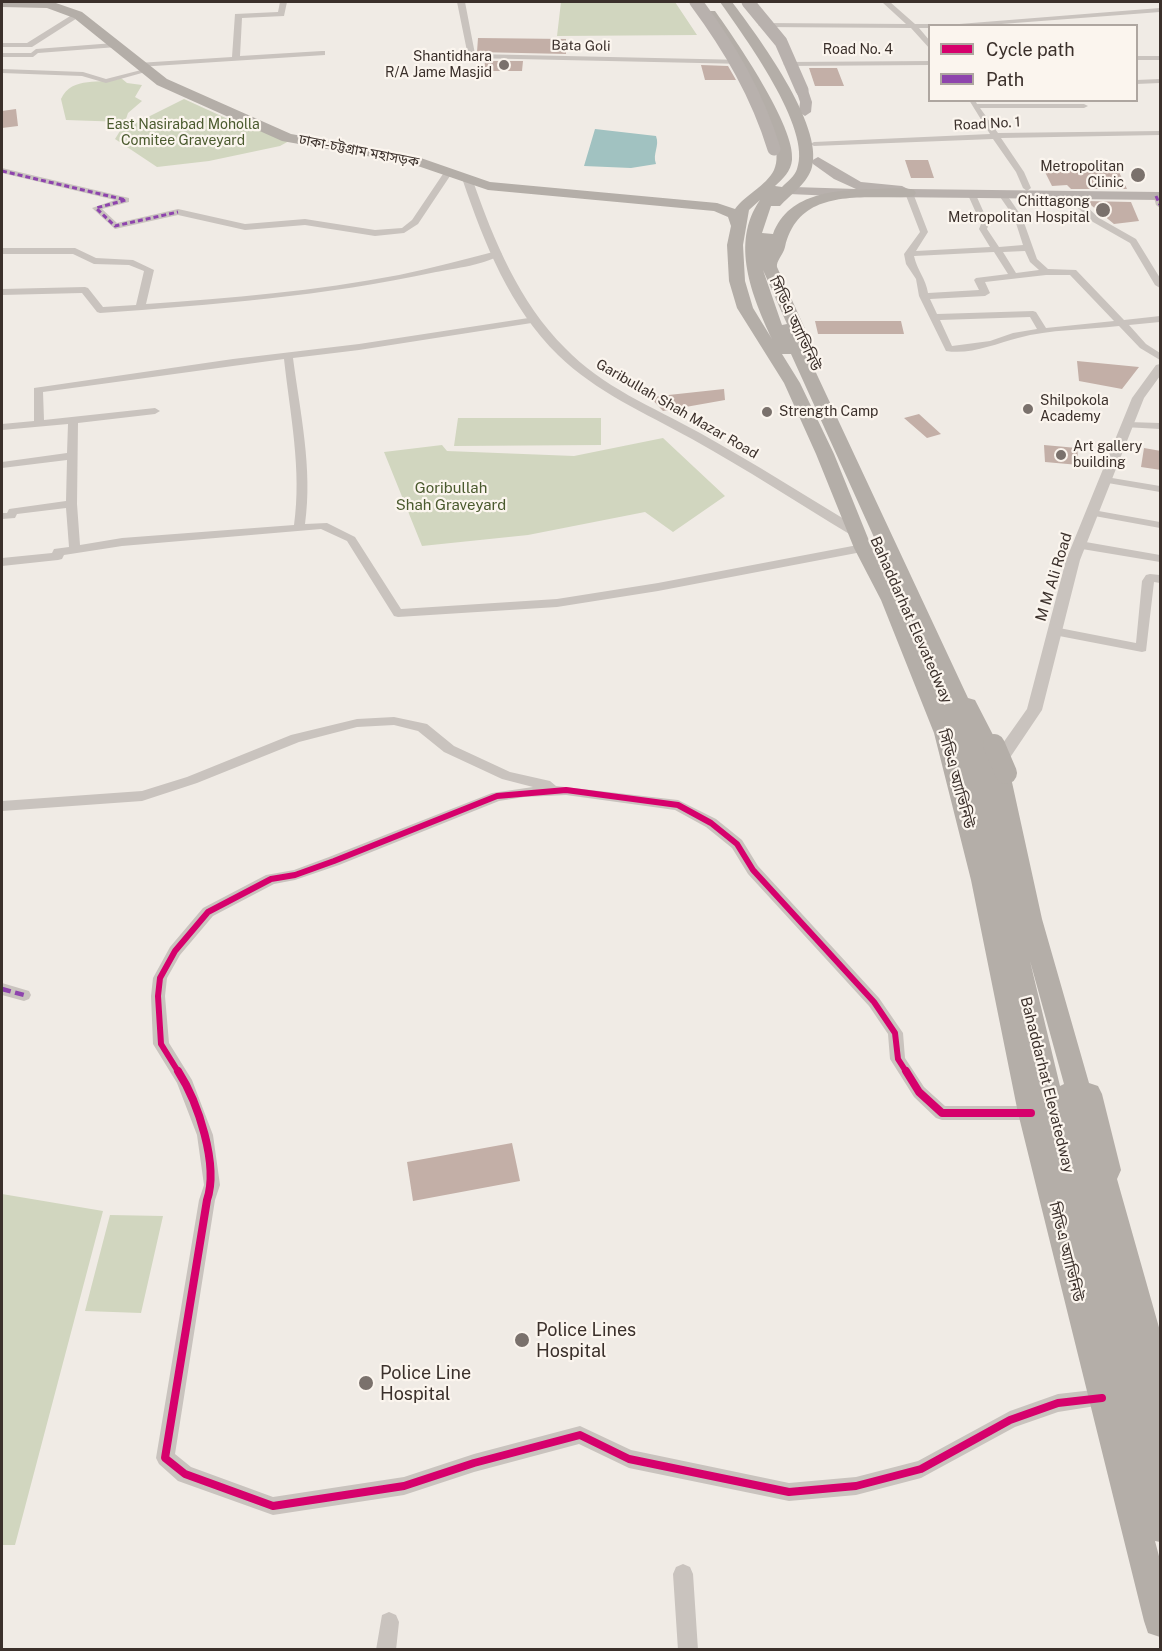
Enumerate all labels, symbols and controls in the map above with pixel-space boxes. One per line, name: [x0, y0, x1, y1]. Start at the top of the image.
legend: [928, 24, 1138, 102]
street label: Bata Goli: [551, 37, 611, 55]
text: Cycle path: [986, 39, 1075, 60]
street label: Road No. 4: [823, 42, 893, 58]
place label: Shantidhara R/A Jame Masjid: [385, 49, 492, 82]
marker: Shantidhara R/A Jame Masjid: [497, 58, 511, 72]
text: Path: [986, 69, 1024, 90]
street label: Road No. 1: [953, 114, 1021, 134]
park label: East Nasirabad Moholla Comitee Graveyard: [106, 117, 260, 150]
street label: ঢাকা-চট্টগ্রাম মহাসড়ক: [297, 131, 421, 171]
place label: Metropolitan Clinic: [1040, 159, 1124, 192]
marker: Metropolitan Clinic: [1129, 166, 1147, 184]
place label: Chittagong Metropolitan Hospital: [948, 194, 1090, 226]
marker: Chittagong Metropolitan Hospital: [1094, 201, 1112, 219]
street label: সিডিএ অ্যাভিনিউ: [765, 274, 825, 374]
street label: Garibullah Shah Mazar Road: [593, 356, 761, 462]
place label: Shilpokola Academy: [1040, 393, 1109, 425]
marker: Shilpokola Academy: [1021, 402, 1035, 416]
place label: Strength Camp: [779, 404, 878, 420]
marker: Strength Camp: [760, 405, 774, 419]
place label: Art gallery building: [1073, 439, 1142, 472]
marker: Art gallery building: [1054, 448, 1068, 462]
park label: Goribullah Shah Graveyard: [396, 479, 506, 514]
street label: M M Ali Road: [1032, 530, 1076, 624]
street label: Bahaddarhat Elevatedway: [866, 534, 956, 706]
street label: সিডিএ অ্যাভিনিউ: [934, 727, 978, 831]
street label: Bahaddarhat Elevatedway: [1016, 995, 1078, 1175]
street label: সিডিএ অ্যাভিনিউ: [1045, 1200, 1087, 1304]
place label: Police Lines Hospital: [536, 1319, 636, 1362]
marker: Police Lines Hospital: [513, 1331, 531, 1349]
place label: Police Line Hospital: [380, 1362, 471, 1404]
marker: Police Line Hospital: [357, 1374, 375, 1392]

